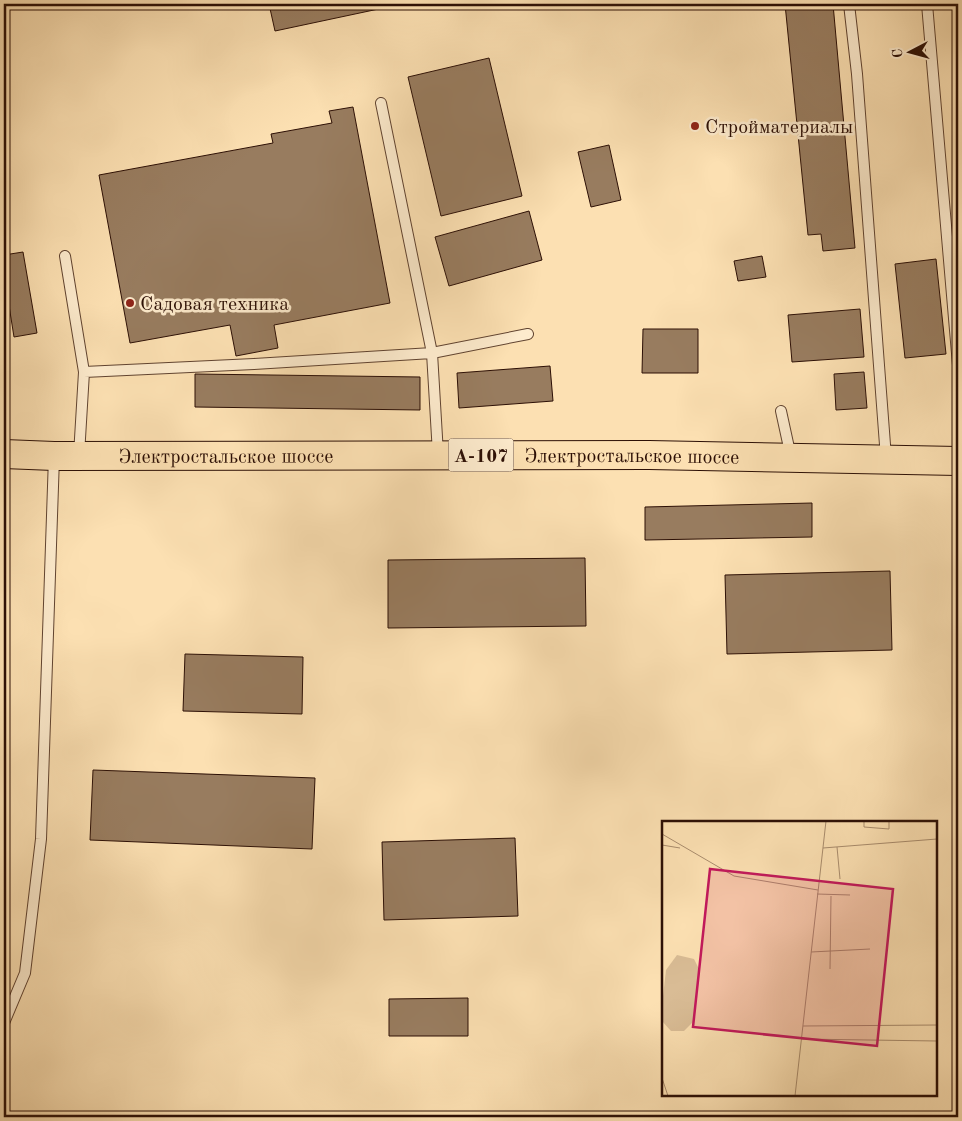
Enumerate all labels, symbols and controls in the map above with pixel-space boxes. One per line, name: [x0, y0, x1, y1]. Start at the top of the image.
north arrow: [884, 28, 934, 78]
text: С: [891, 48, 906, 59]
place label: Стройматериалы: [705, 118, 853, 138]
marker: Стройматериалы: [689, 120, 701, 132]
place label: Садовая техника: [140, 295, 289, 315]
marker: Садовая техника: [124, 297, 136, 309]
road number: А-107: [448, 438, 514, 472]
street label: Электростальское шоссе: [525, 447, 739, 469]
street label: Электростальское шоссе: [119, 448, 333, 468]
inset map: [662, 821, 937, 1096]

